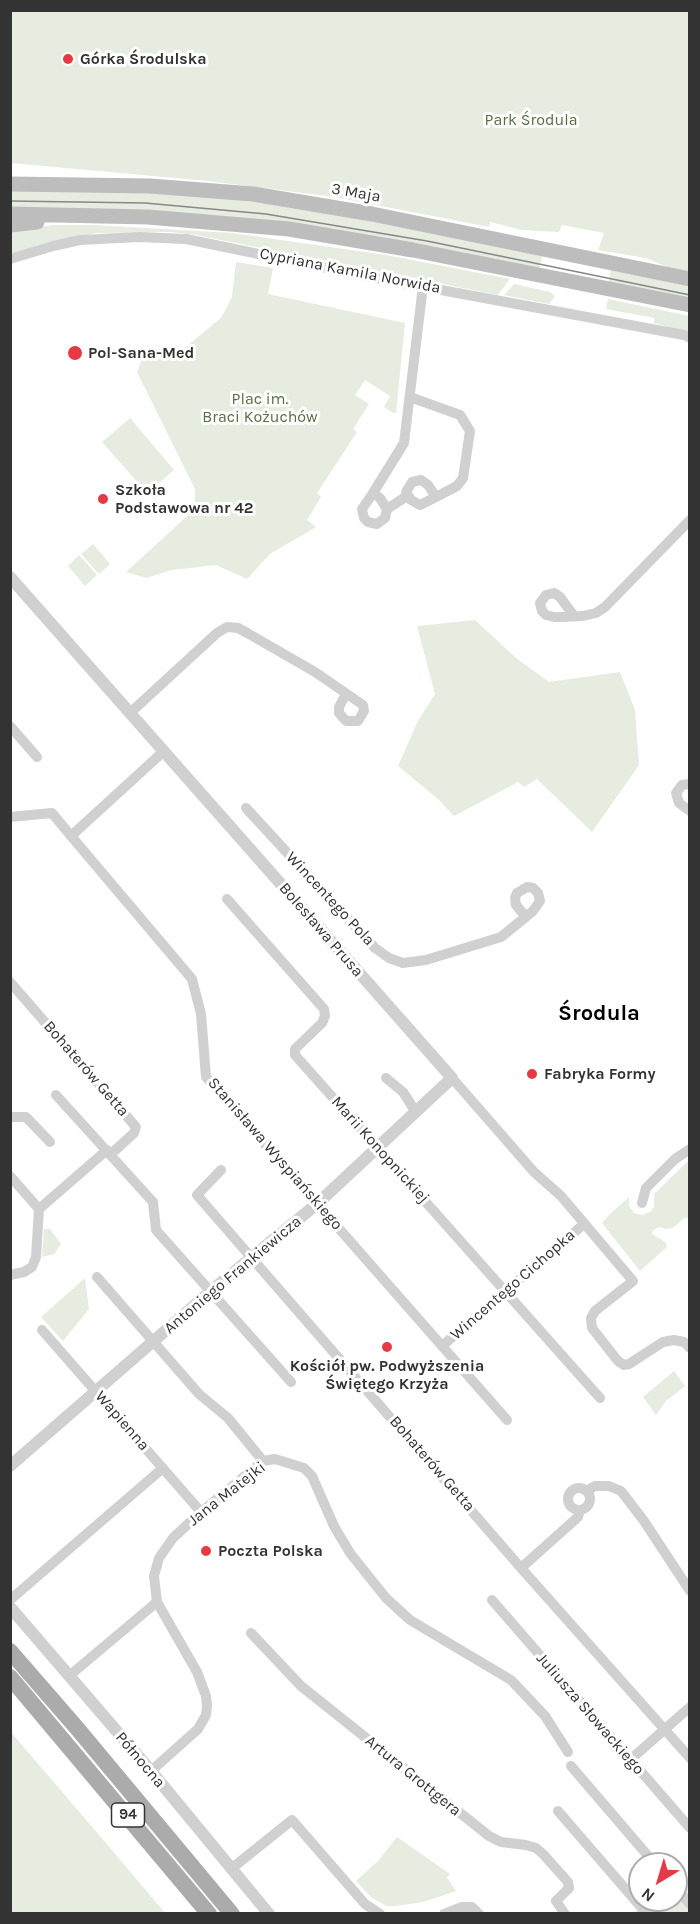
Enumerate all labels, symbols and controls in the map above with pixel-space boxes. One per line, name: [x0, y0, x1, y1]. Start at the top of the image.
place label: Górka Środulska: [80, 49, 207, 69]
marker: Górka Środulska: [61, 52, 75, 66]
park label: Park Środula: [485, 110, 577, 130]
street label: 3 Maja: [330, 179, 382, 207]
street label: Cypriana Kamila Norwida: [258, 244, 442, 298]
place label: Pol-Sana-Med: [88, 343, 194, 363]
marker: Pol-Sana-Med: [66, 344, 84, 362]
park label: Plac im. Braci Kożuchów: [202, 389, 318, 427]
place label: Szkoła Podstawowa nr 42: [115, 480, 253, 518]
marker: Szkoła Podstawowa nr 42: [96, 492, 110, 506]
street label: Wincentego Pola: [282, 848, 378, 950]
street label: Bolesława Prusa: [275, 879, 367, 981]
district label: Środula: [558, 1001, 640, 1027]
street label: Bohaterów Getta: [39, 1017, 133, 1121]
place label: Fabryka Formy: [544, 1064, 656, 1084]
marker: Fabryka Formy: [525, 1067, 539, 1081]
street label: Stanisława Wyspiańskiego: [204, 1074, 346, 1234]
street label: Marii Konopnickiej: [327, 1093, 433, 1207]
street label: Antoniego Frankiewicza: [160, 1212, 306, 1338]
street label: Wincentego Cichopka: [447, 1226, 579, 1344]
marker: Kościół pw. Podwyższenia Świętego Krzyża: [380, 1340, 394, 1354]
place label: Kościół pw. Podwyższenia Świętego Krzyża: [290, 1356, 484, 1394]
street label: Wapienna: [91, 1387, 153, 1455]
street label: Bohaterów Getta: [385, 1412, 479, 1516]
street label: Jana Matejki: [184, 1458, 270, 1530]
place label: Poczta Polska: [218, 1541, 323, 1561]
marker: Poczta Polska: [199, 1544, 213, 1558]
street label: Juliusza Słowackiego: [532, 1649, 648, 1779]
street label: Północna: [111, 1728, 169, 1792]
street label: Artura Grottgera: [361, 1731, 465, 1821]
road number: 94: [112, 1803, 144, 1827]
north arrow: [628, 1852, 688, 1912]
text: N: [637, 1884, 658, 1906]

